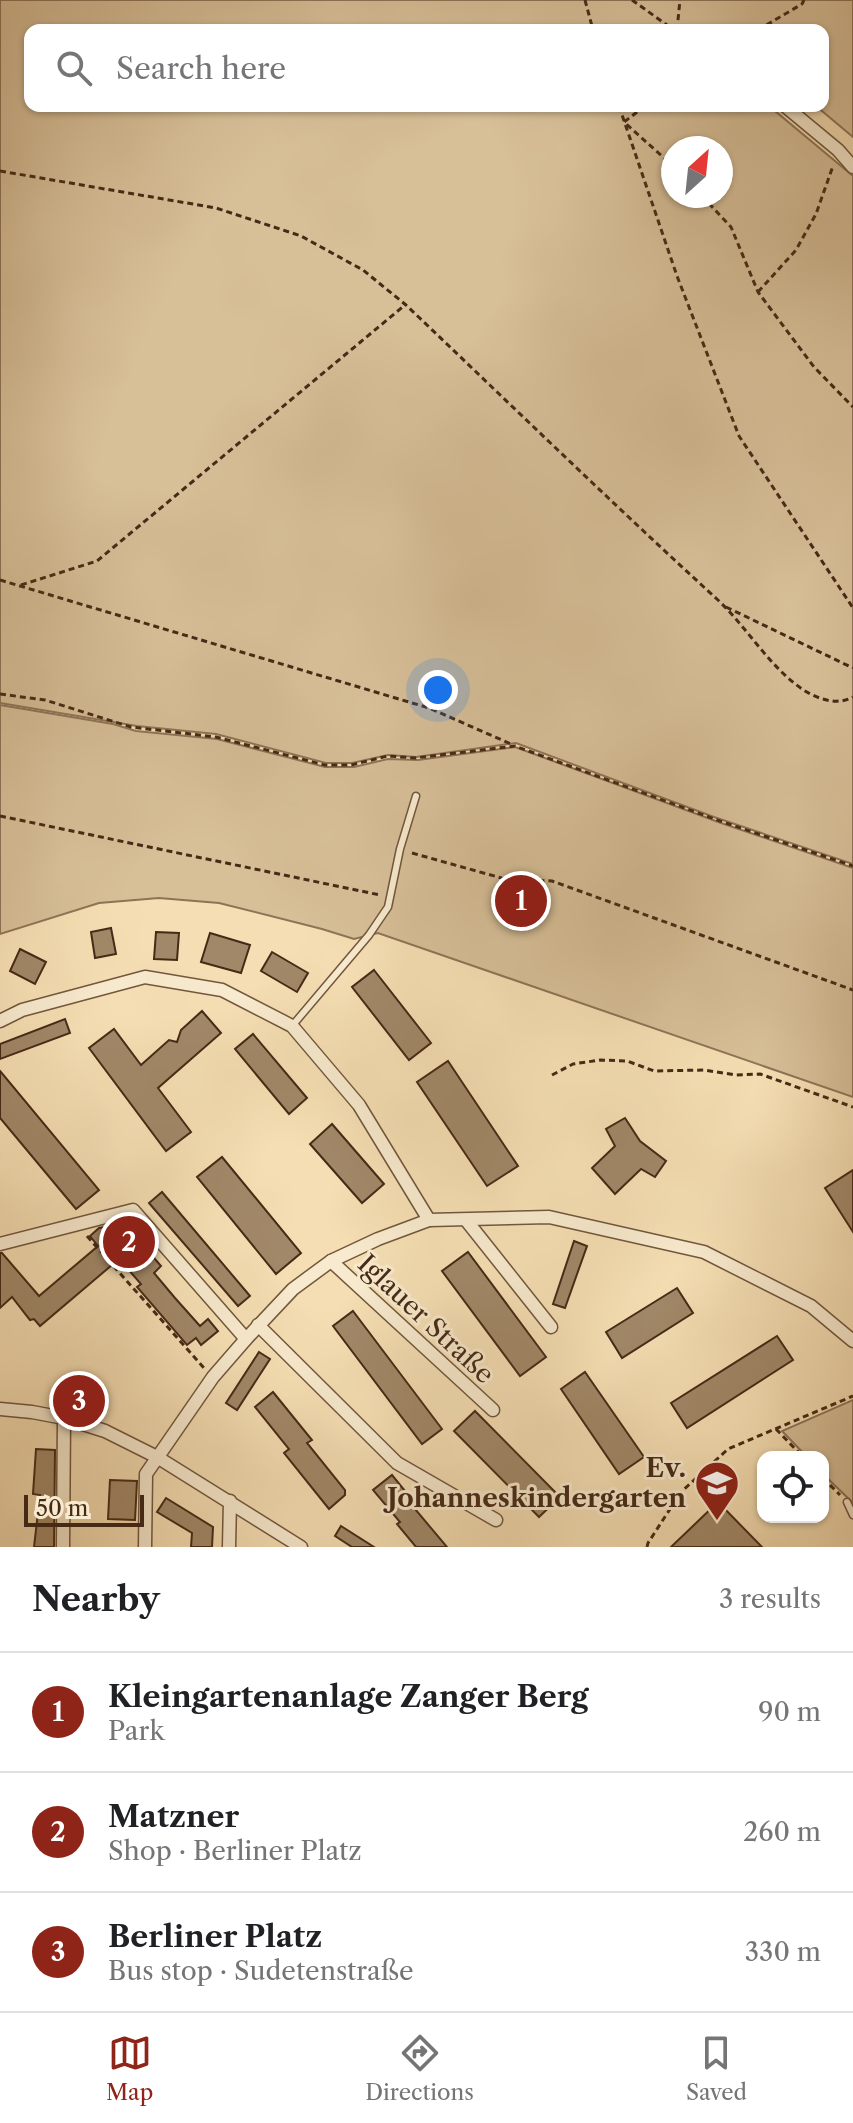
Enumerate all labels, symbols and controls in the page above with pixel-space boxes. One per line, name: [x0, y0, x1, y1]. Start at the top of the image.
search box: [24, 24, 829, 112]
icon: search: [52, 46, 96, 90]
text: Search here: [116, 50, 286, 87]
north arrow: [661, 136, 733, 208]
your location: [418, 670, 458, 710]
pin: 1: [495, 871, 547, 931]
pin: 2: [103, 1212, 155, 1272]
street label: Iglauer Straße: [351, 1248, 501, 1390]
pin: 3: [53, 1371, 105, 1431]
map controls: [757, 1451, 829, 1523]
button: locate: [757, 1451, 829, 1523]
place label: Ev. Johanneskindergarten: [383, 1452, 686, 1514]
school or university icon: Ev. Johanneskindergarten: [693, 1459, 741, 1522]
scale bar: [24, 1491, 144, 1527]
text: 50 m: [36, 1495, 88, 1522]
text: Nearby: [32, 1578, 160, 1620]
text: 3 results: [719, 1583, 821, 1615]
text: Kleingartenanlage Zanger Berg: [108, 1678, 589, 1715]
text: 1: [52, 1696, 64, 1728]
text: 90 m: [758, 1696, 821, 1728]
text: Park: [108, 1715, 165, 1747]
text: Matzner: [108, 1798, 239, 1835]
text: 2: [50, 1816, 66, 1848]
text: 260 m: [743, 1816, 821, 1848]
text: Shop · Berliner Platz: [108, 1835, 362, 1867]
text: Berliner Platz: [108, 1918, 322, 1955]
text: 3: [51, 1936, 65, 1968]
text: 330 m: [745, 1936, 821, 1968]
text: Bus stop · Sudetenstraße: [108, 1955, 413, 1987]
tab: Map: [106, 2031, 153, 2106]
tab: Directions: [365, 2031, 474, 2106]
tab: Saved: [686, 2031, 747, 2106]

